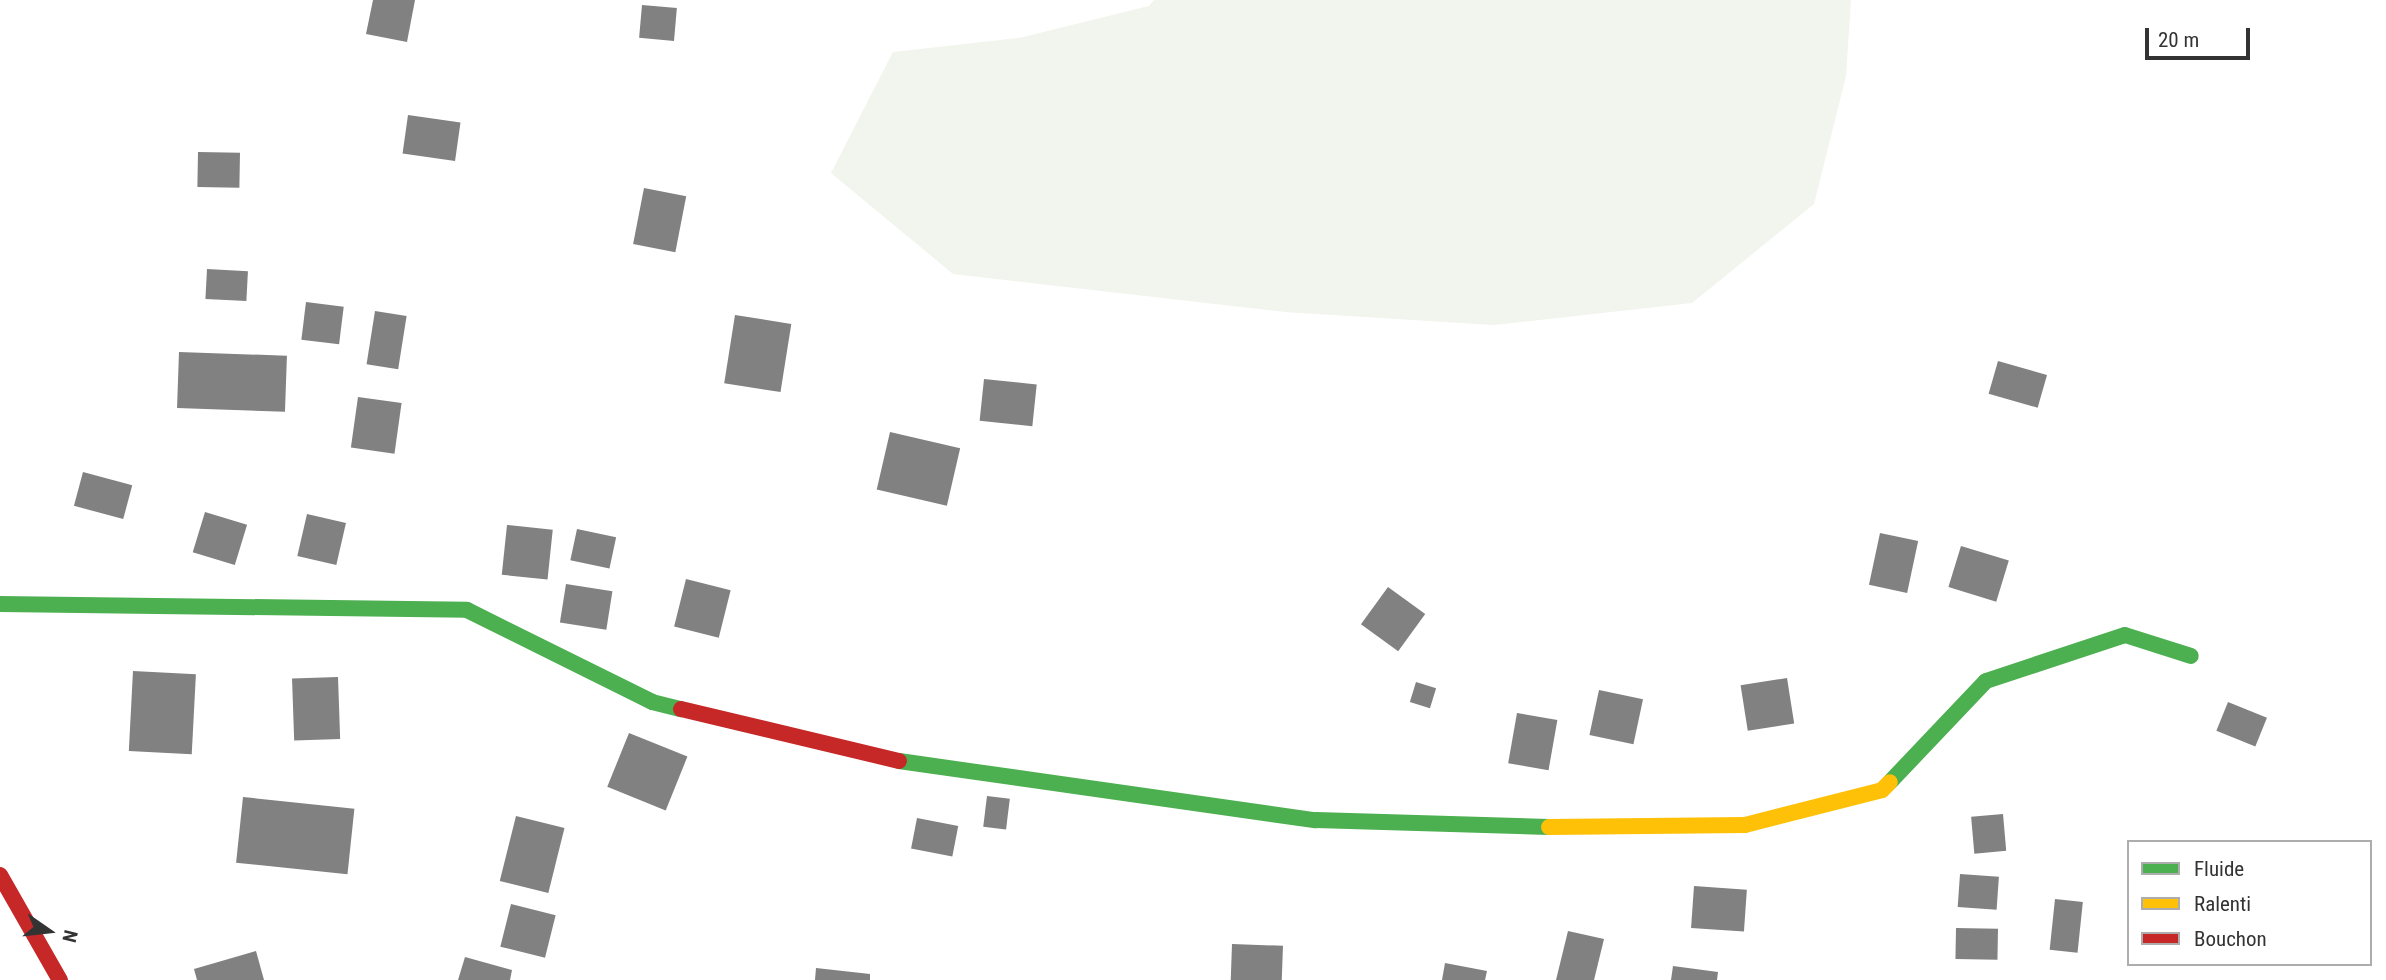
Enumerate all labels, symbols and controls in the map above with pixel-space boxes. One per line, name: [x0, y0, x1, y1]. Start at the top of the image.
scale bar: [2148, 14, 2253, 58]
text: 20 m: [2158, 28, 2199, 52]
legend: [2127, 840, 2372, 966]
text: Fluide: [2194, 857, 2244, 881]
text: Ralenti: [2194, 892, 2251, 916]
north arrow: [14, 896, 84, 966]
text: Bouchon: [2194, 927, 2267, 951]
text: N: [57, 928, 82, 945]

